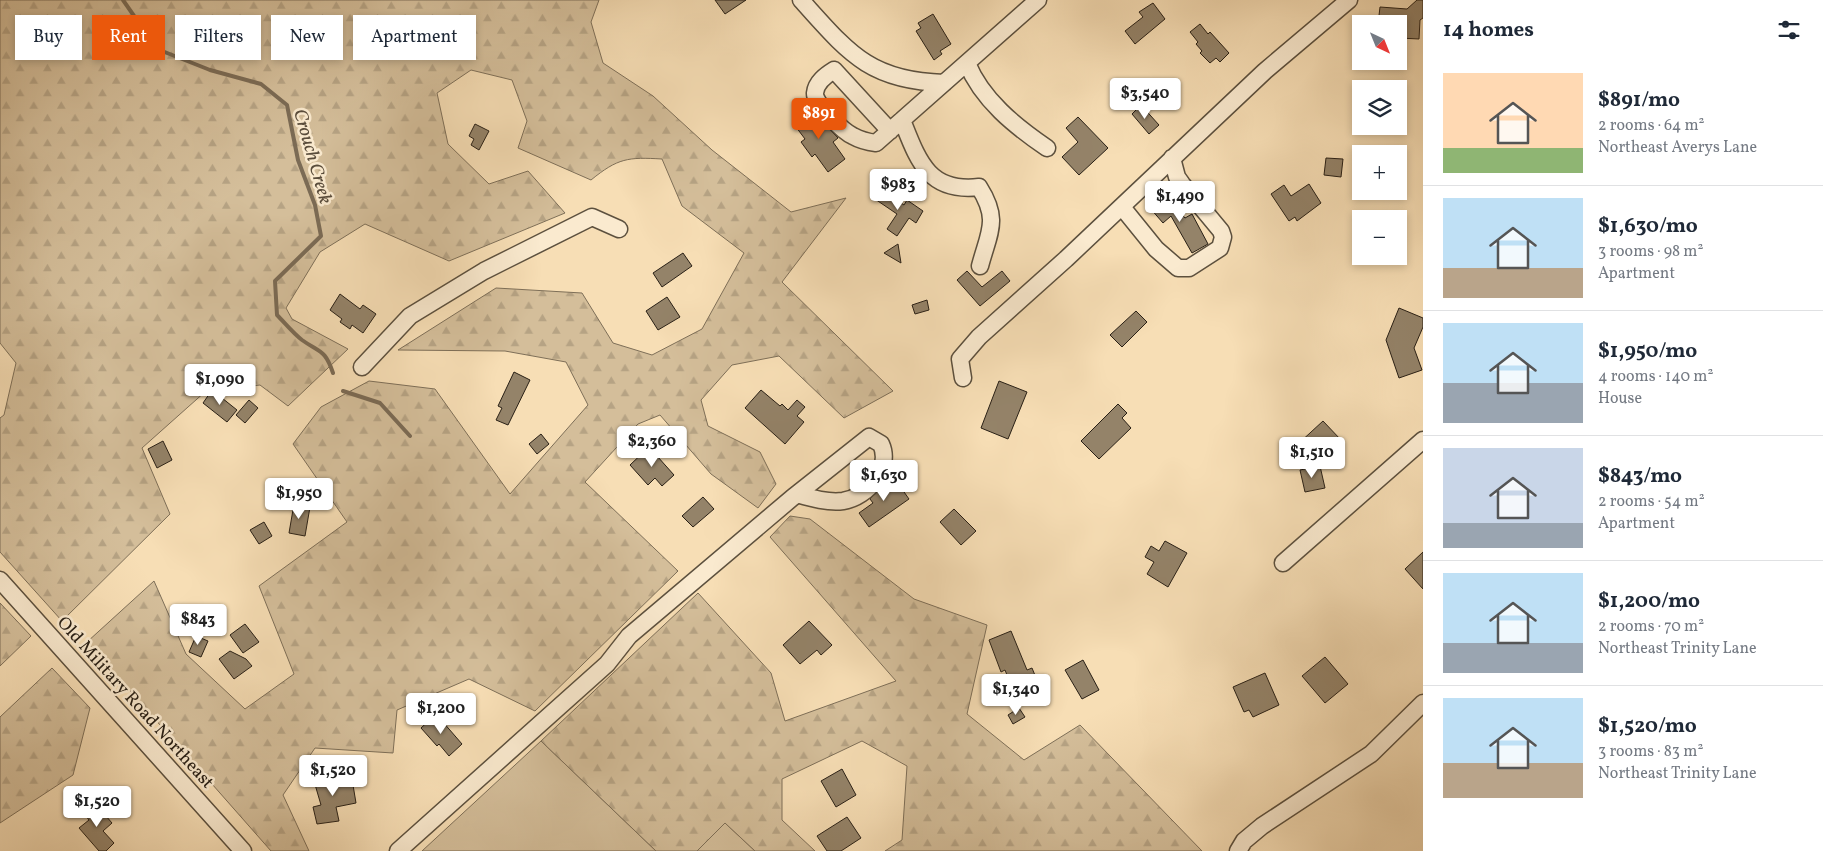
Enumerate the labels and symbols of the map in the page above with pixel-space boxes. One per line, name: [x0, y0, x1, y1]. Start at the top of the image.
north arrow: [1352, 15, 1408, 70]
pin: $3,540: [1104, 78, 1186, 120]
pin: $891: [789, 98, 849, 140]
water label: Crouch Creek: [286, 106, 338, 207]
pin: $983: [868, 168, 928, 211]
pin: $1,490: [1139, 180, 1221, 223]
pin: $1,090: [179, 364, 261, 406]
pin: $2,360: [611, 426, 693, 468]
pin: $1,510: [1271, 436, 1353, 479]
pin: $1,630: [843, 460, 925, 502]
pin: $1,950: [258, 478, 340, 520]
pin: $843: [168, 604, 228, 646]
street label: Old Military Road Northeast: [51, 611, 219, 795]
pin: $1,340: [975, 674, 1057, 716]
pin: $1,200: [400, 692, 482, 735]
pin: $1,520: [292, 754, 374, 797]
pin: $1,520: [56, 786, 138, 828]

